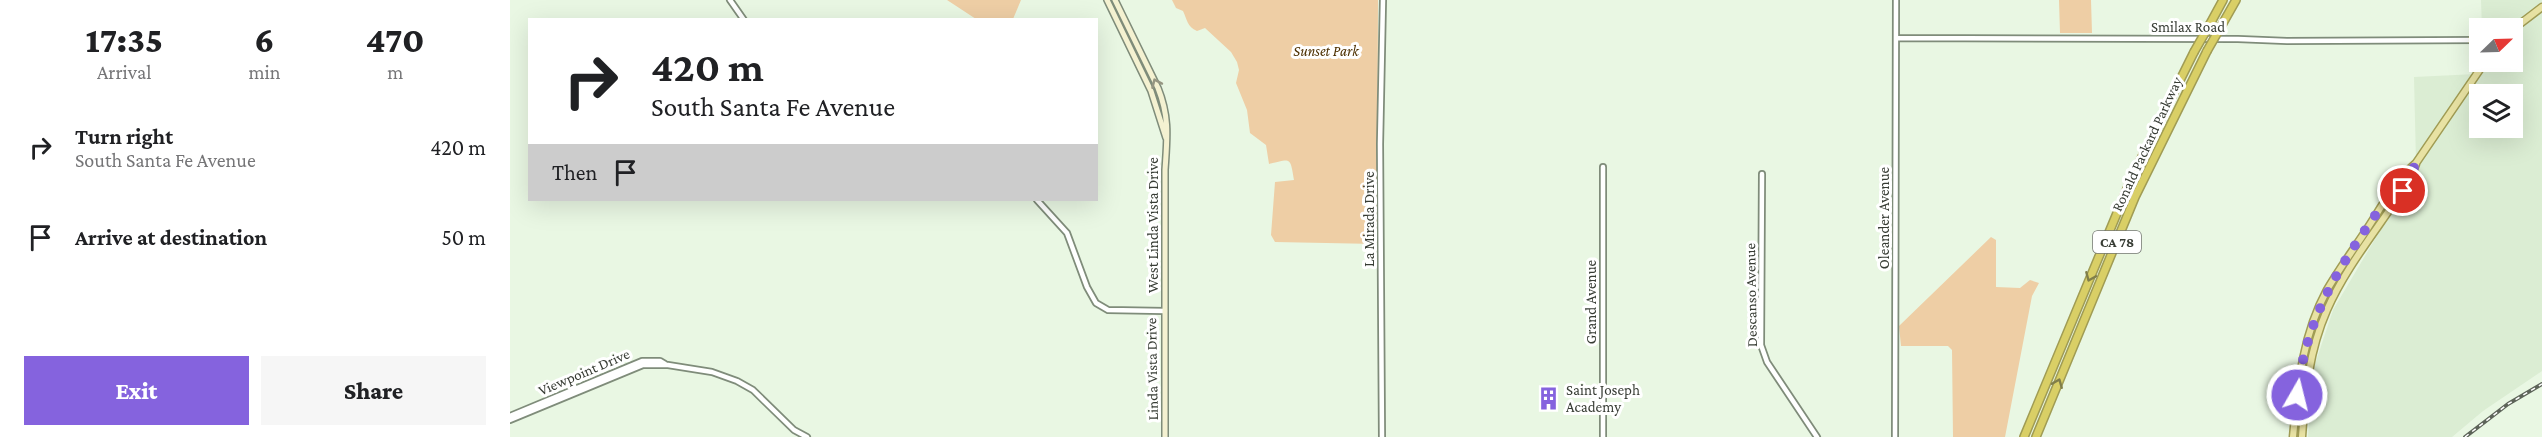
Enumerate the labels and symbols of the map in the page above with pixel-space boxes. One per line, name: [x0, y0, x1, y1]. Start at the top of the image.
north arrow: [2469, 18, 2523, 72]
street label: Smilax Road: [2151, 19, 2225, 35]
park label: Sunset Park: [1293, 43, 1360, 59]
street label: Ronald Packard Parkway: [2109, 74, 2186, 214]
one-way arrow: [1151, 79, 1163, 90]
street label: West Linda Vista Drive: [1145, 157, 1161, 293]
pin: [2377, 165, 2428, 216]
street label: Oleander Avenue: [1876, 166, 1892, 269]
street label: La Mirada Drive: [1361, 171, 1377, 267]
road number: CA 78: [2093, 231, 2141, 253]
street label: Descanso Avenue: [1742, 242, 1760, 347]
street label: Grand Avenue: [1583, 259, 1599, 344]
one-way arrow: [2085, 270, 2097, 281]
street label: Linda Vista Drive: [1143, 317, 1161, 420]
street label: Viewpoint Drive: [536, 345, 633, 399]
position arrow: [2265, 363, 2329, 427]
one-way arrow: [2051, 378, 2063, 389]
place label: Saint Joseph Academy: [1566, 382, 1640, 416]
building icon: Saint Joseph Academy: [1535, 386, 1561, 412]

